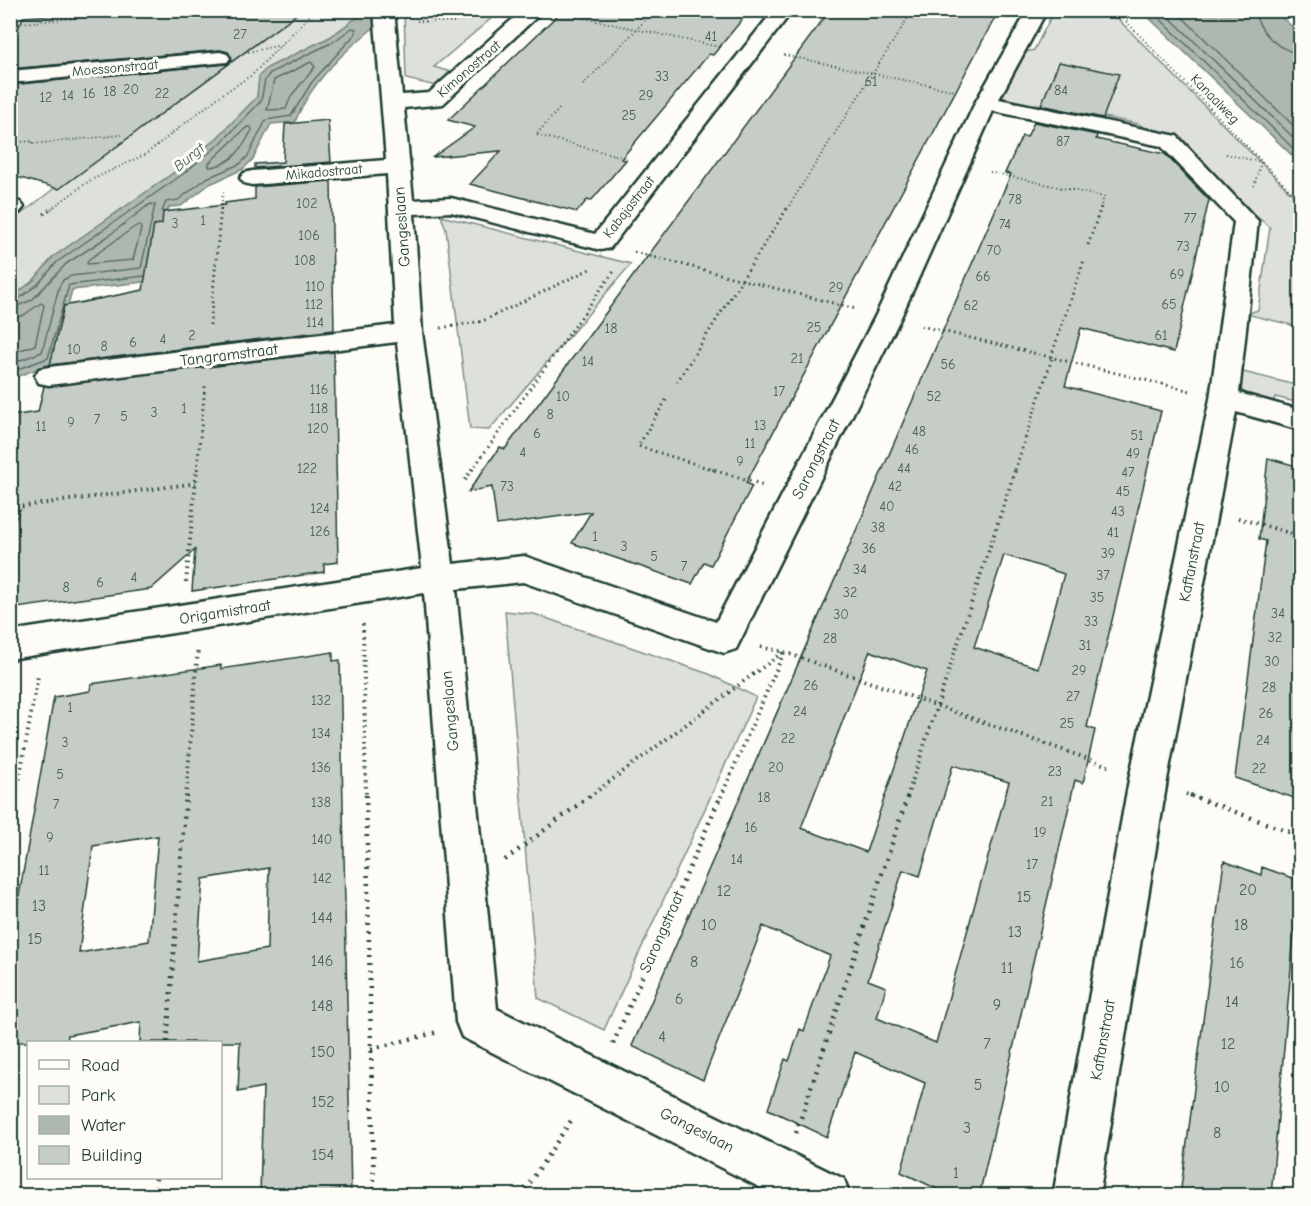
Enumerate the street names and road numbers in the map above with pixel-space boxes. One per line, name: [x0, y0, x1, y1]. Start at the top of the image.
street label: Kimonostraat: [434, 36, 505, 101]
street label: Moessonstraat: [71, 56, 160, 80]
street label: Kanaalweg: [1187, 70, 1243, 128]
street label: Mikadostraat: [285, 160, 364, 184]
street label: Kabajastraat: [600, 172, 659, 241]
street label: Gangeslaan: [390, 186, 414, 268]
street label: Tangramstraat: [179, 340, 279, 370]
street label: Sarongstraat: [788, 416, 844, 502]
street label: Kaftanstraat: [1175, 520, 1209, 604]
street label: Origamistraat: [178, 596, 272, 628]
street label: Gangeslaan: [438, 670, 462, 752]
street label: Sarongstraat: [636, 888, 688, 976]
street label: Kaftanstraat: [1087, 998, 1119, 1082]
street label: Gangeslaan: [657, 1104, 737, 1156]

